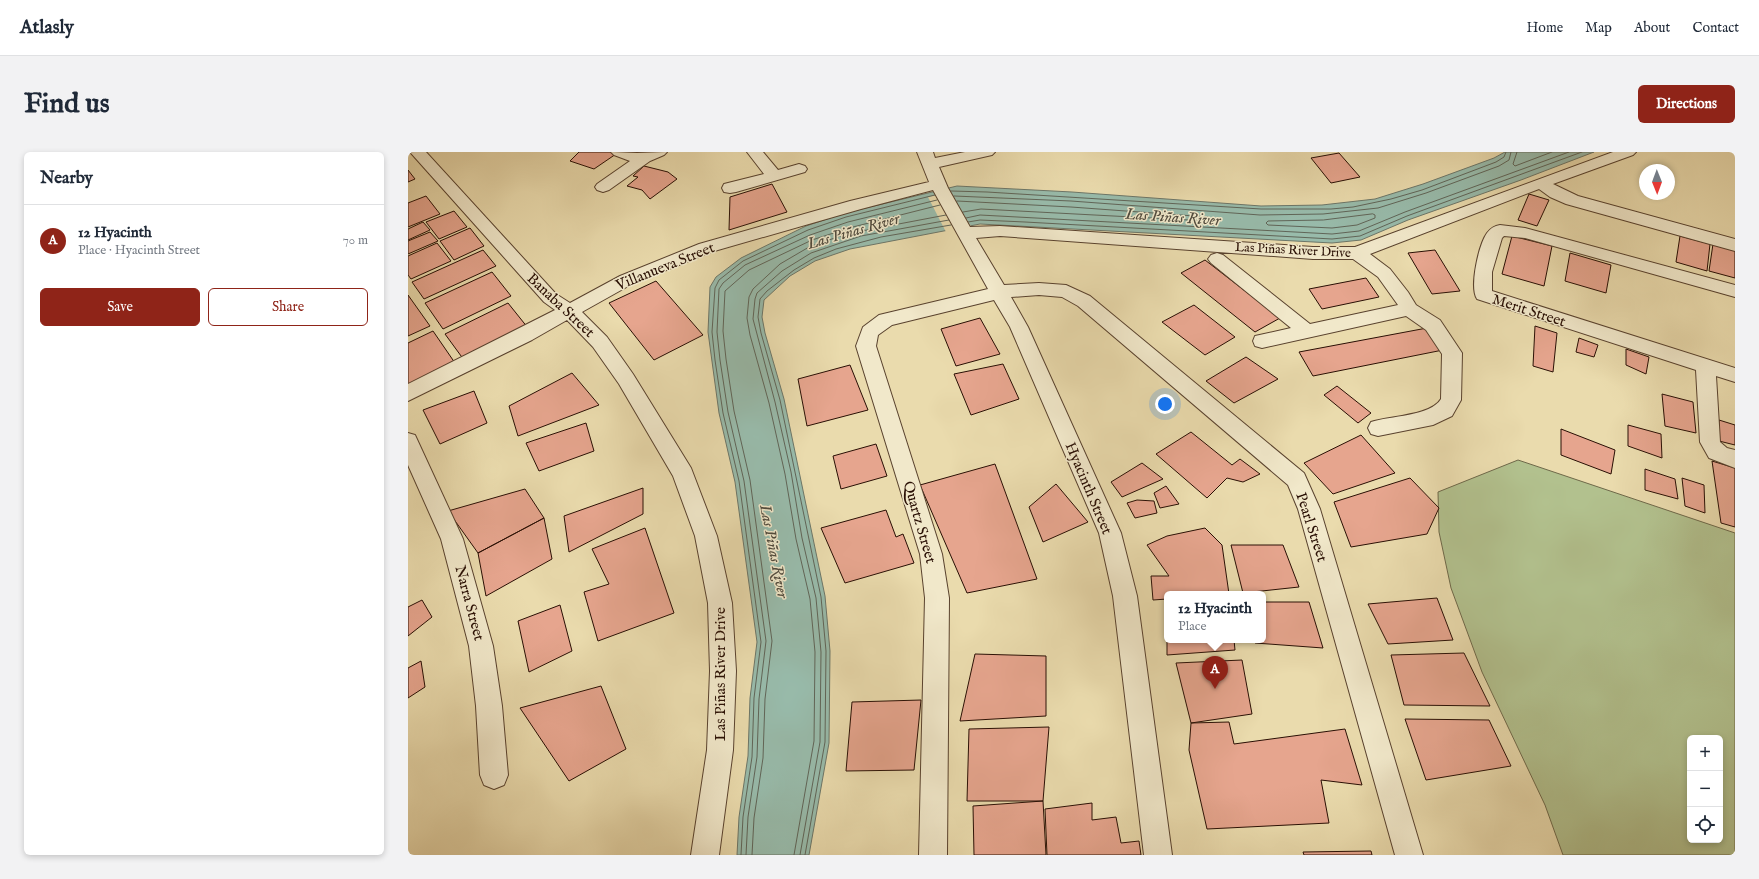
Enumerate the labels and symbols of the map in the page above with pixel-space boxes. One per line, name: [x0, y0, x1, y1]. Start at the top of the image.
north arrow: [1639, 164, 1675, 200]
water label: Las Piñas River: [1124, 205, 1223, 231]
water label: Las Piñas River: [804, 209, 904, 255]
street label: Villanueva Street: [612, 238, 717, 295]
street label: Las Piñas River Drive: [1235, 239, 1351, 262]
street label: Banaba Street: [523, 269, 599, 342]
street label: Merit Street: [1490, 290, 1568, 331]
your location: [1155, 394, 1175, 414]
street label: Hyacinth Street: [1061, 439, 1117, 537]
street label: Quartz Street: [899, 479, 940, 565]
street label: Pearl Street: [1291, 490, 1332, 564]
water label: Las Piñas River: [754, 502, 792, 602]
street label: Narra Street: [450, 563, 489, 643]
street label: Las Piñas River Drive: [711, 607, 730, 741]
pin: A: [1202, 656, 1228, 689]

